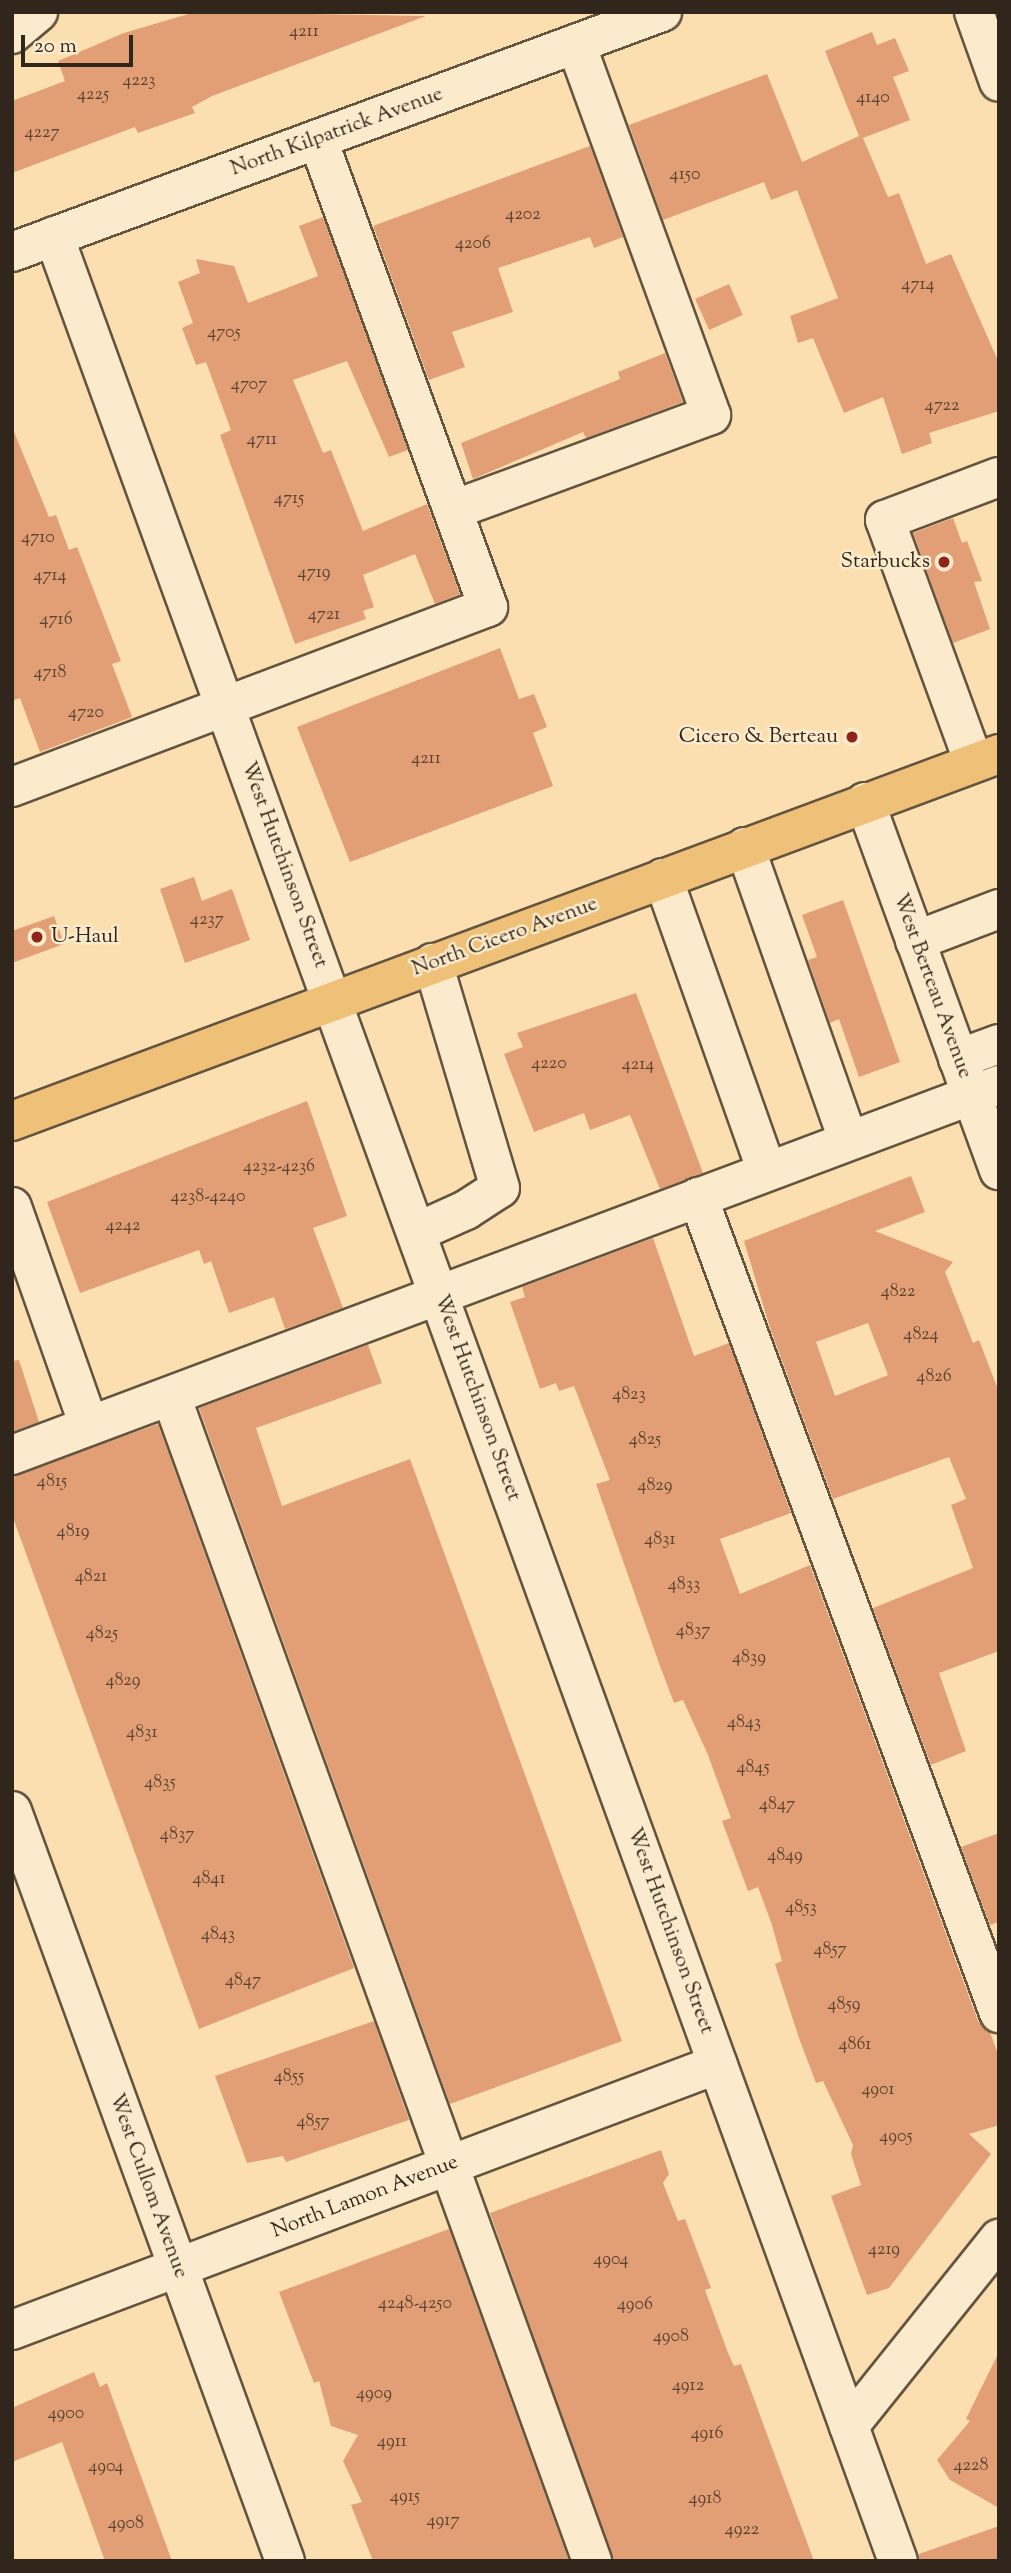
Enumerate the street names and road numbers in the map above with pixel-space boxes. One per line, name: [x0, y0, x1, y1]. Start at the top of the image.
street label: North Kilpatrick Avenue: [227, 82, 447, 182]
street label: West Hutchinson Street: [235, 758, 333, 972]
street label: West Berteau Avenue: [887, 890, 977, 1082]
street label: North Cicero Avenue: [409, 892, 601, 982]
street label: West Hutchinson Street: [428, 1291, 526, 1505]
street label: West Hutchinson Street: [621, 1824, 719, 2038]
street label: West Cullom Avenue: [103, 2090, 193, 2282]
street label: North Lamon Avenue: [268, 2150, 462, 2244]

